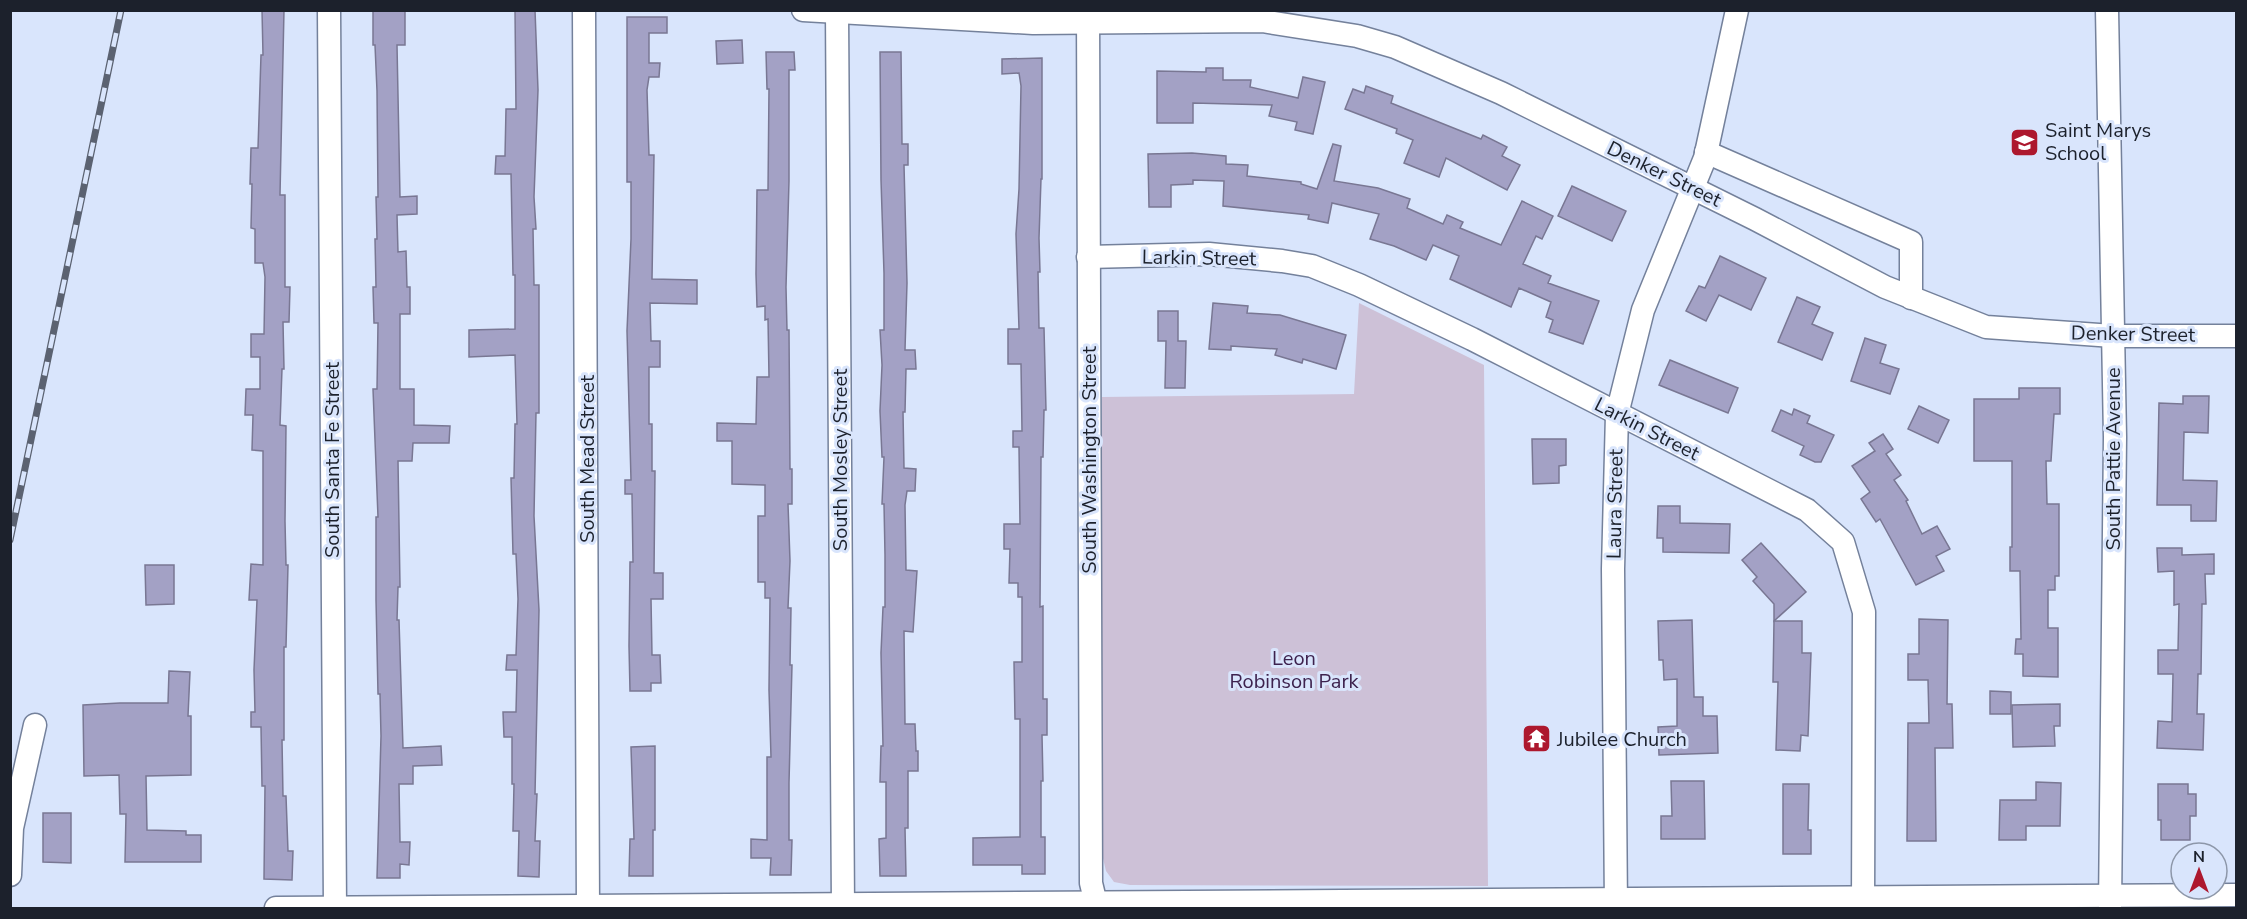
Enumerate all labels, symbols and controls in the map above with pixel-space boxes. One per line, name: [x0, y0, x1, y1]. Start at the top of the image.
place label: Saint Marys School: [2045, 117, 2151, 167]
school or university icon: Saint Marys School: [2008, 126, 2040, 158]
street label: Denker Street: [1602, 135, 1727, 214]
street label: Larkin Street: [1142, 244, 1257, 273]
street label: Denker Street: [2071, 319, 2196, 349]
street label: South Washington Street: [1076, 345, 1103, 574]
street label: South Santa Fe Street: [319, 361, 346, 558]
street label: South Pattie Avenue: [2100, 367, 2127, 551]
street label: South Mosley Street: [827, 368, 854, 551]
street label: South Mead Street: [574, 374, 601, 543]
street label: Larkin Street: [1590, 391, 1705, 467]
street label: Laura Street: [1601, 448, 1629, 559]
park label: Leon Robinson Park: [1229, 645, 1360, 695]
temple icon: Jubilee Church: [1520, 723, 1552, 755]
place label: Jubilee Church: [1556, 726, 1687, 753]
north arrow: [2169, 841, 2229, 901]
text: N: [2193, 846, 2205, 868]

